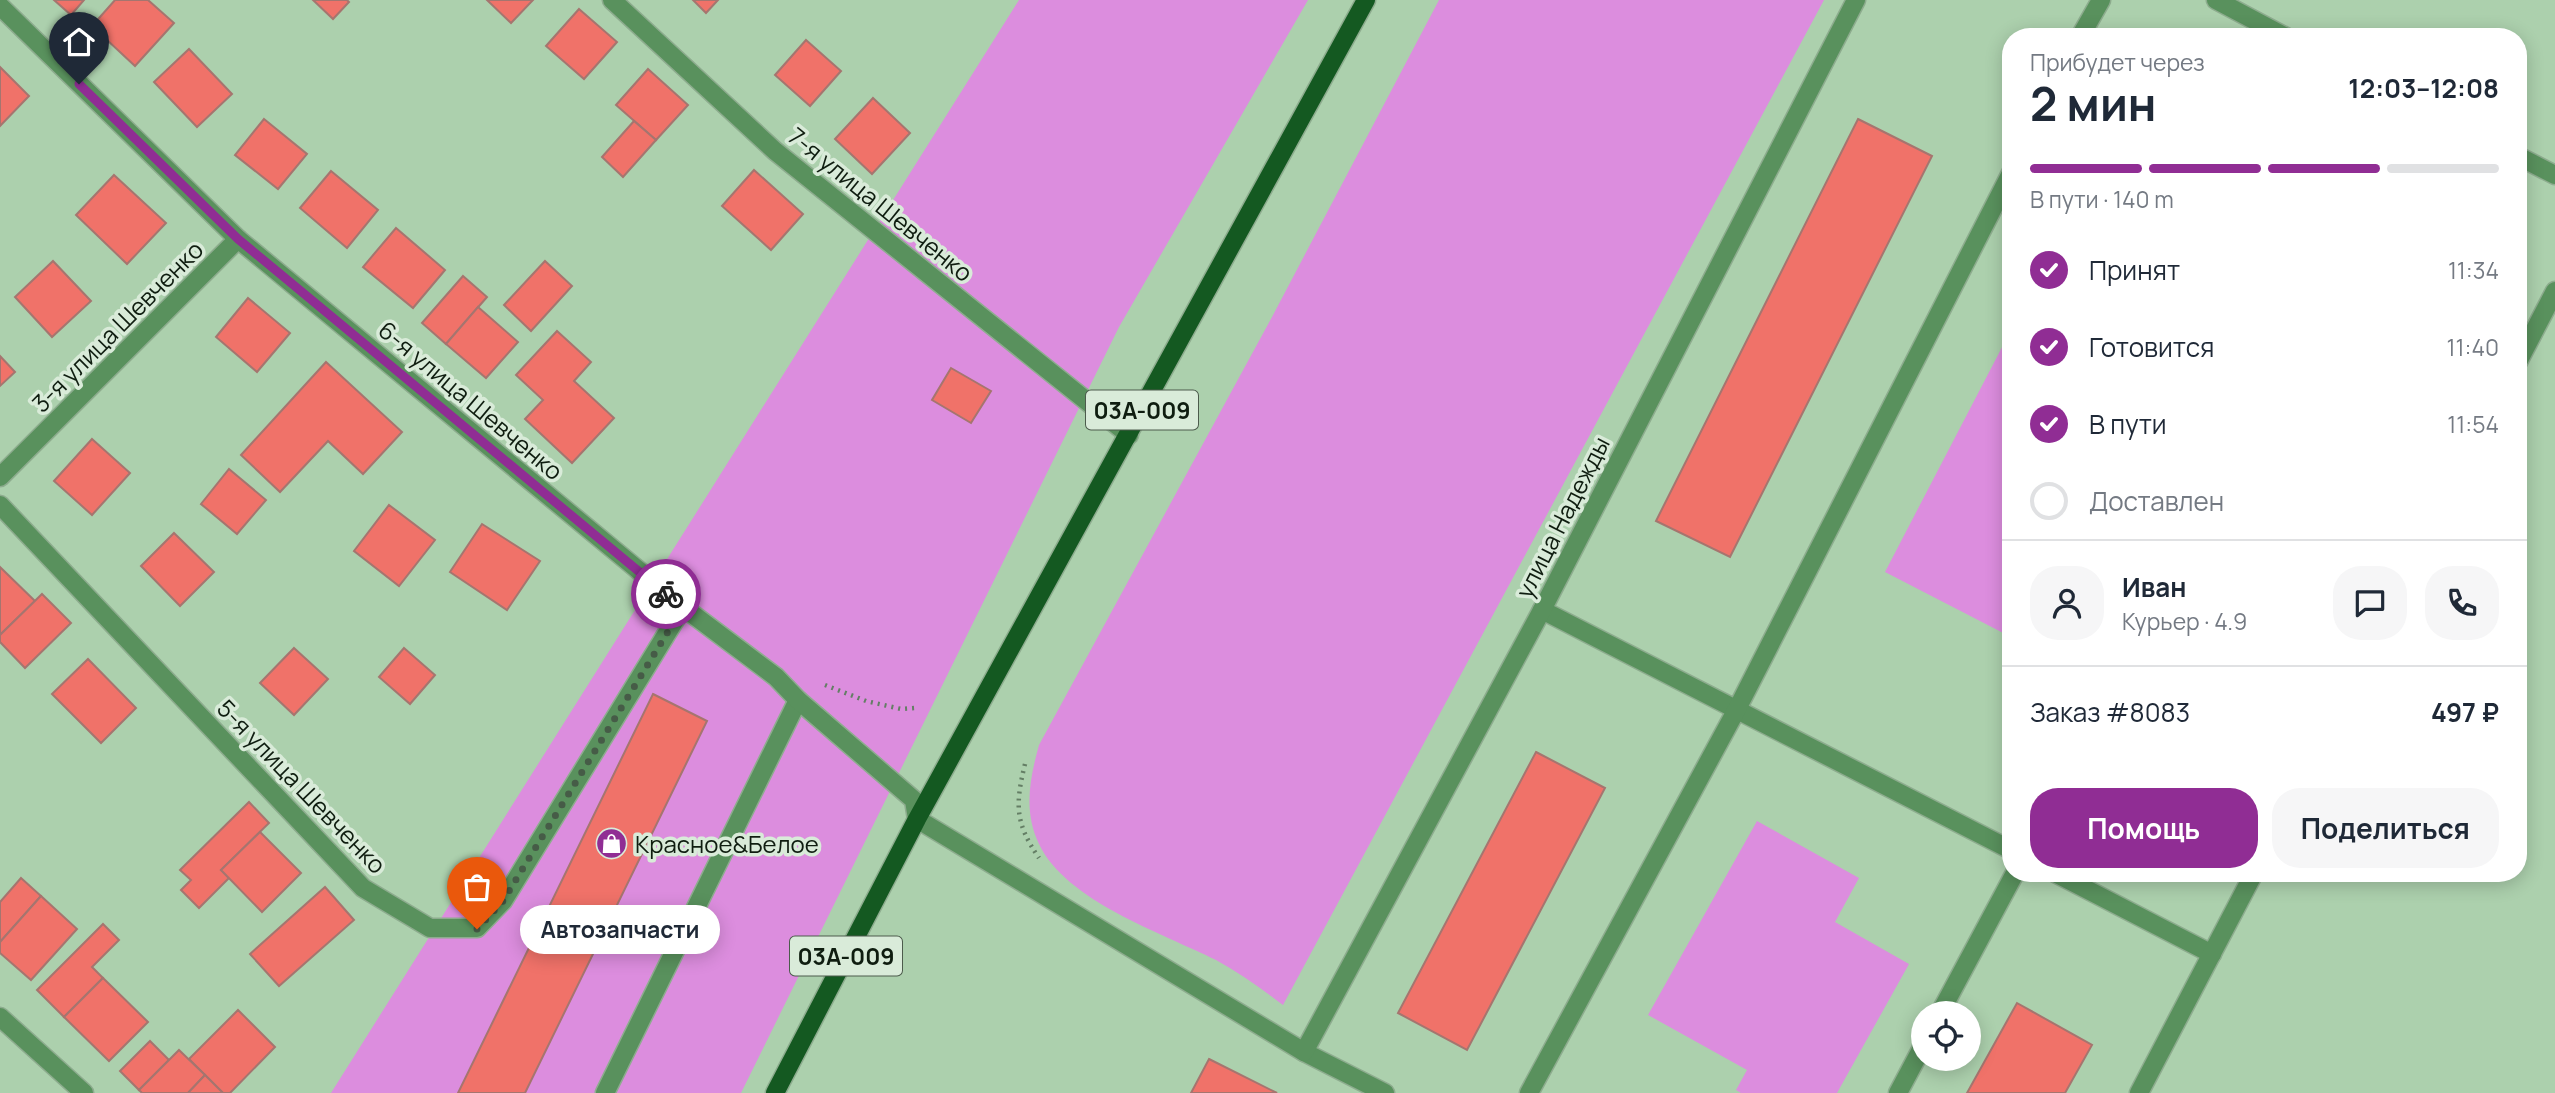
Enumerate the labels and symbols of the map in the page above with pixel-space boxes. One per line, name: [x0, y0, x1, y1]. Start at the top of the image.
pin: [49, 12.0, 109, 84]
street label: 7-я улица Шевченко: [782, 119, 980, 289]
street label: 3-я улица Шевченко: [24, 233, 210, 419]
street label: 6-я улица Шевченко: [372, 313, 570, 487]
road number: 03А-009: [1086, 390, 1198, 430]
street label: улица Надежды: [1507, 431, 1617, 603]
courier: [631, 559, 701, 629]
street label: 5-я улица Шевченко: [210, 692, 394, 880]
shop icon: Красное&Белое: [595, 826, 629, 860]
place label: Красное&Белое: [635, 827, 819, 860]
pin: [447, 857, 507, 929]
callout: Автозапчасти: [519, 904, 718, 954]
road number: 03А-009: [790, 937, 902, 976]

